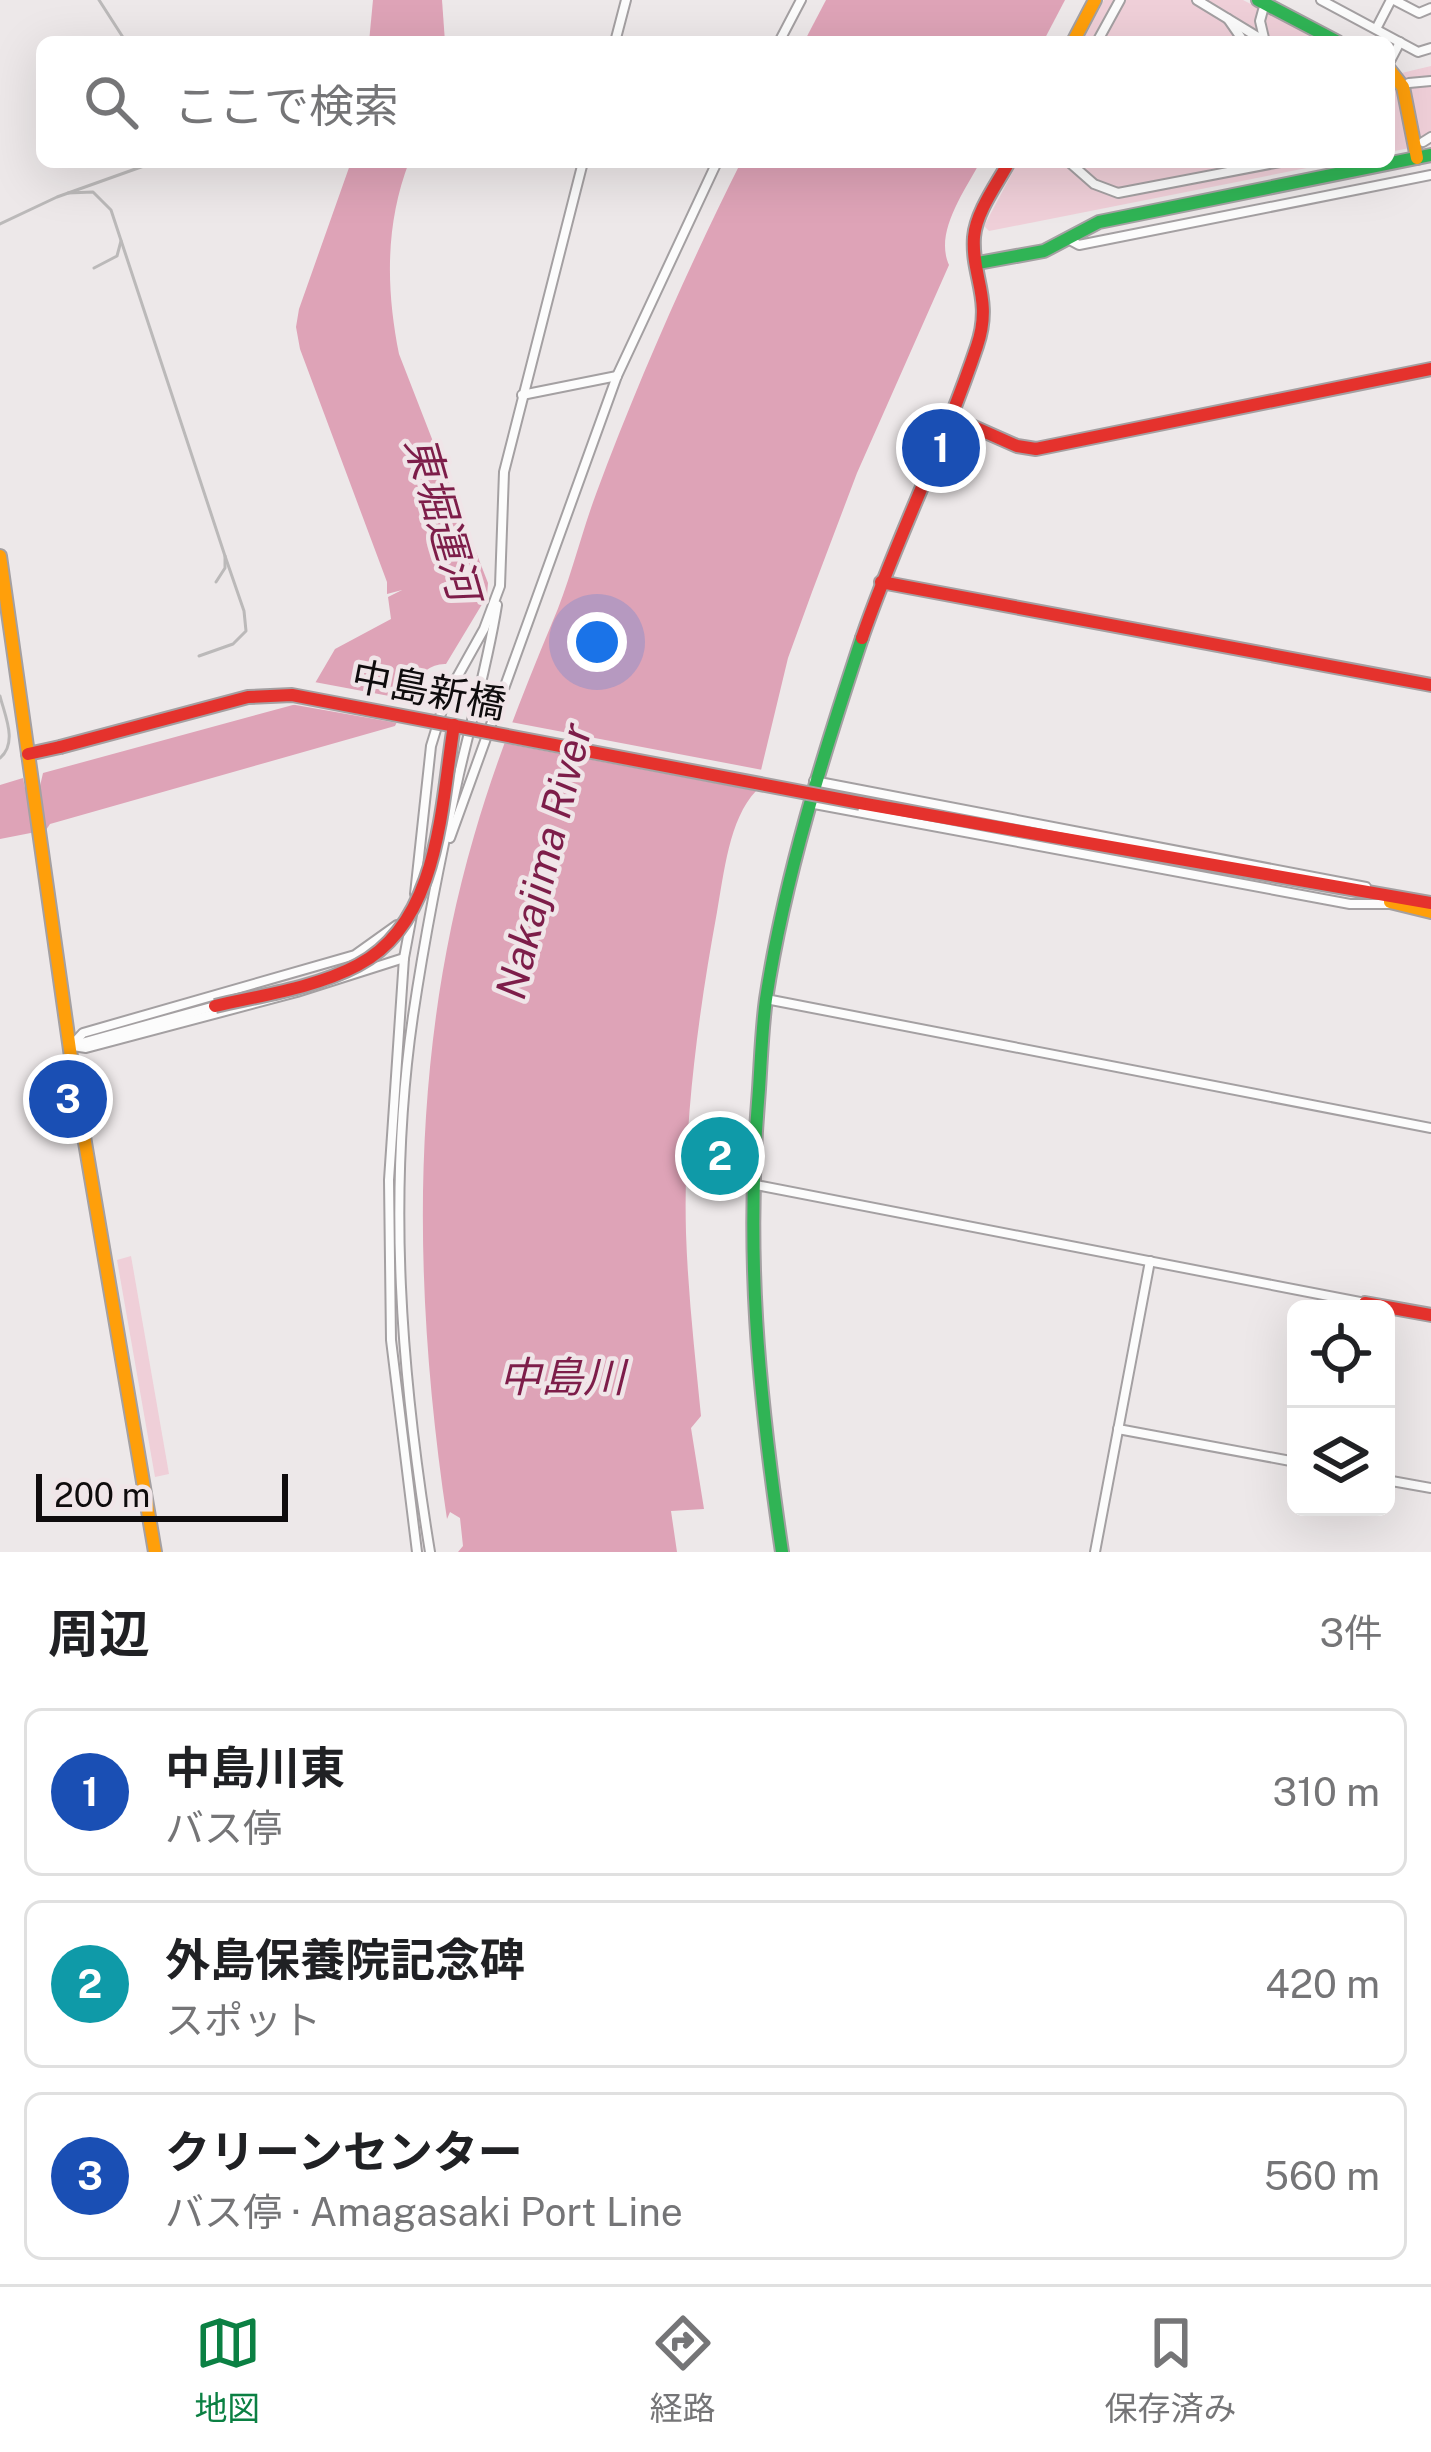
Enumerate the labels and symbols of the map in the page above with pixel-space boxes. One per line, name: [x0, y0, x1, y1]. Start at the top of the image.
pin: 1: [902, 403, 980, 493]
water label: 東堀運河: [396, 430, 492, 612]
your location: [567, 612, 627, 672]
street label: 中島新橋: [348, 653, 510, 727]
water label: Nakajima River: [485, 717, 601, 1004]
pin: 3: [29, 1054, 107, 1144]
pin: 2: [681, 1111, 759, 1201]
water label: 中島川: [499, 1352, 629, 1401]
scale bar: [36, 1468, 288, 1521]

